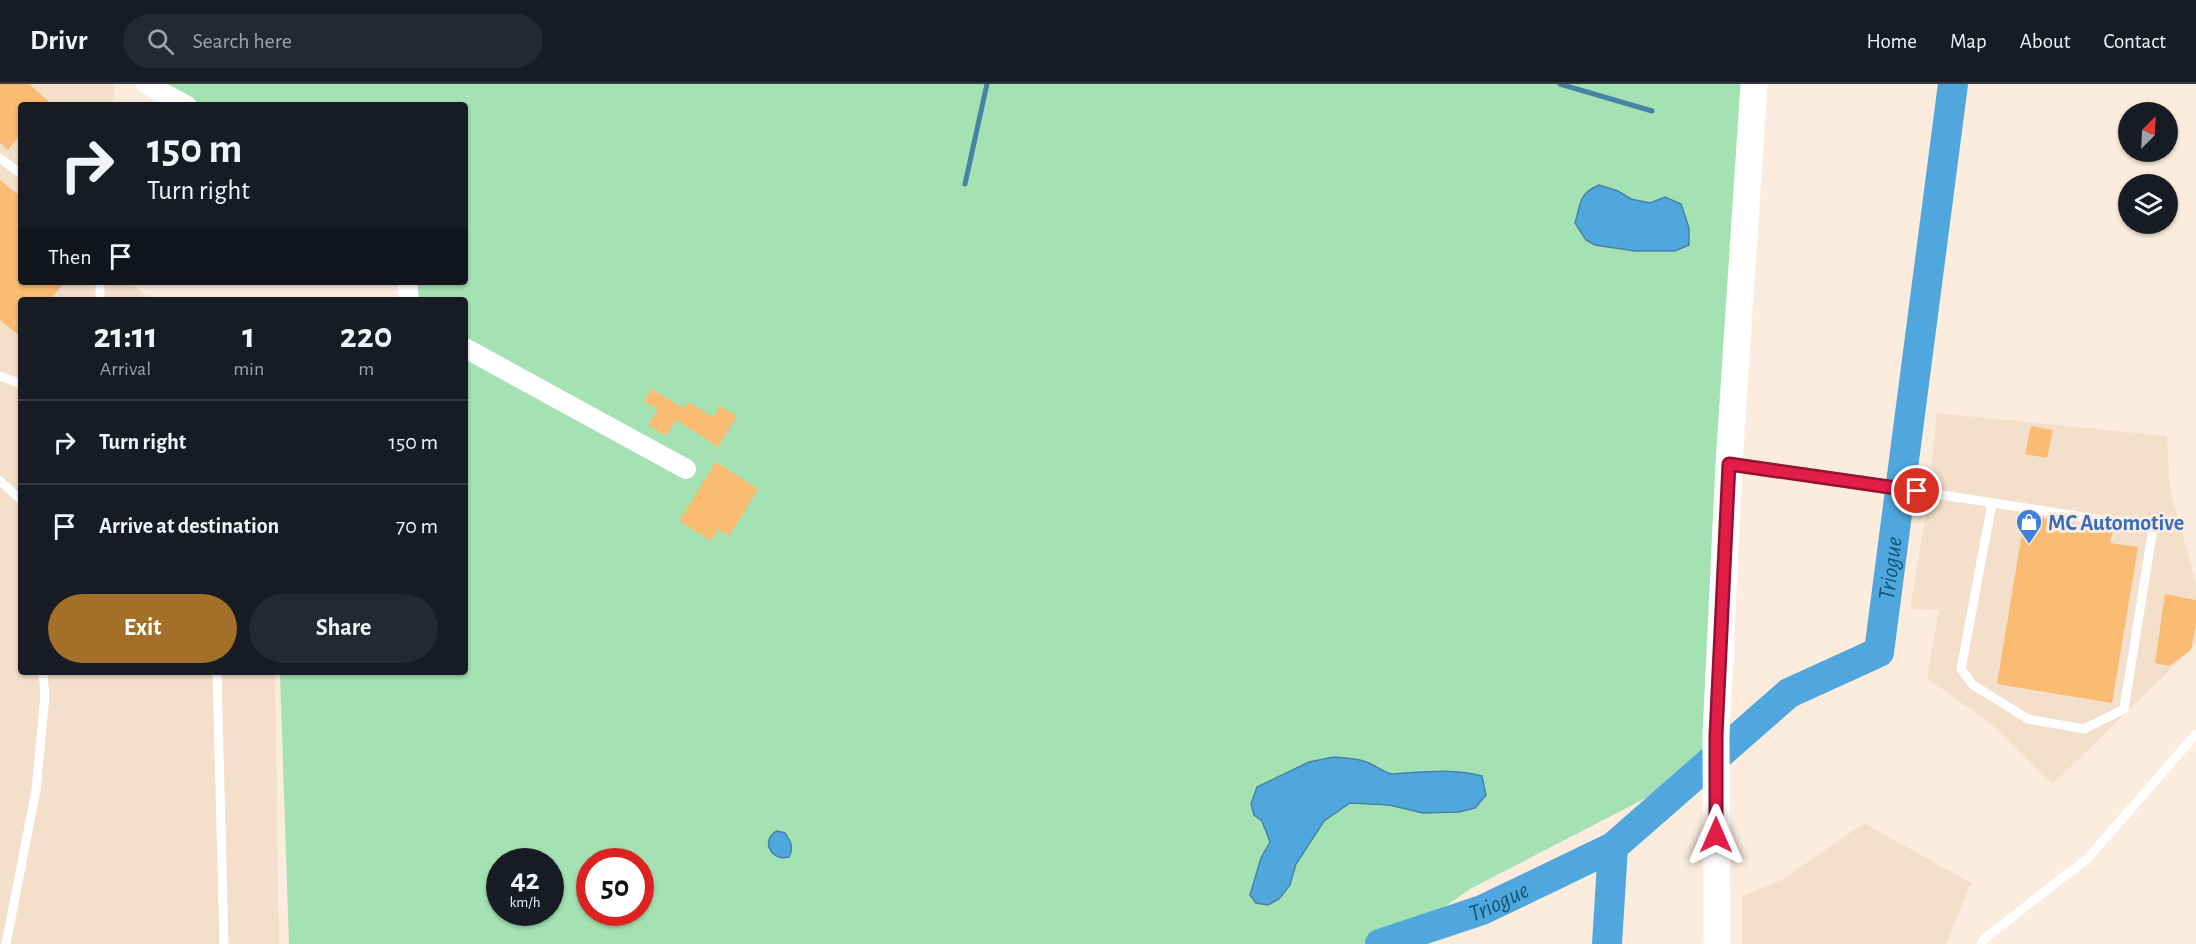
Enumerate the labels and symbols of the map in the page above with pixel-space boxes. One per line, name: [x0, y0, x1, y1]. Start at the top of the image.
north arrow: [2118, 102, 2178, 162]
pin: [1891, 465, 1942, 516]
shop icon: MC Automotive: [2014, 507, 2044, 545]
place label: MC Automotive: [2048, 512, 2184, 534]
water label: Triogue: [1875, 535, 1907, 602]
position arrow: [1684, 803, 1748, 867]
speed limit sign: 50: [576, 848, 654, 926]
water label: Triogue: [1466, 878, 1533, 927]

